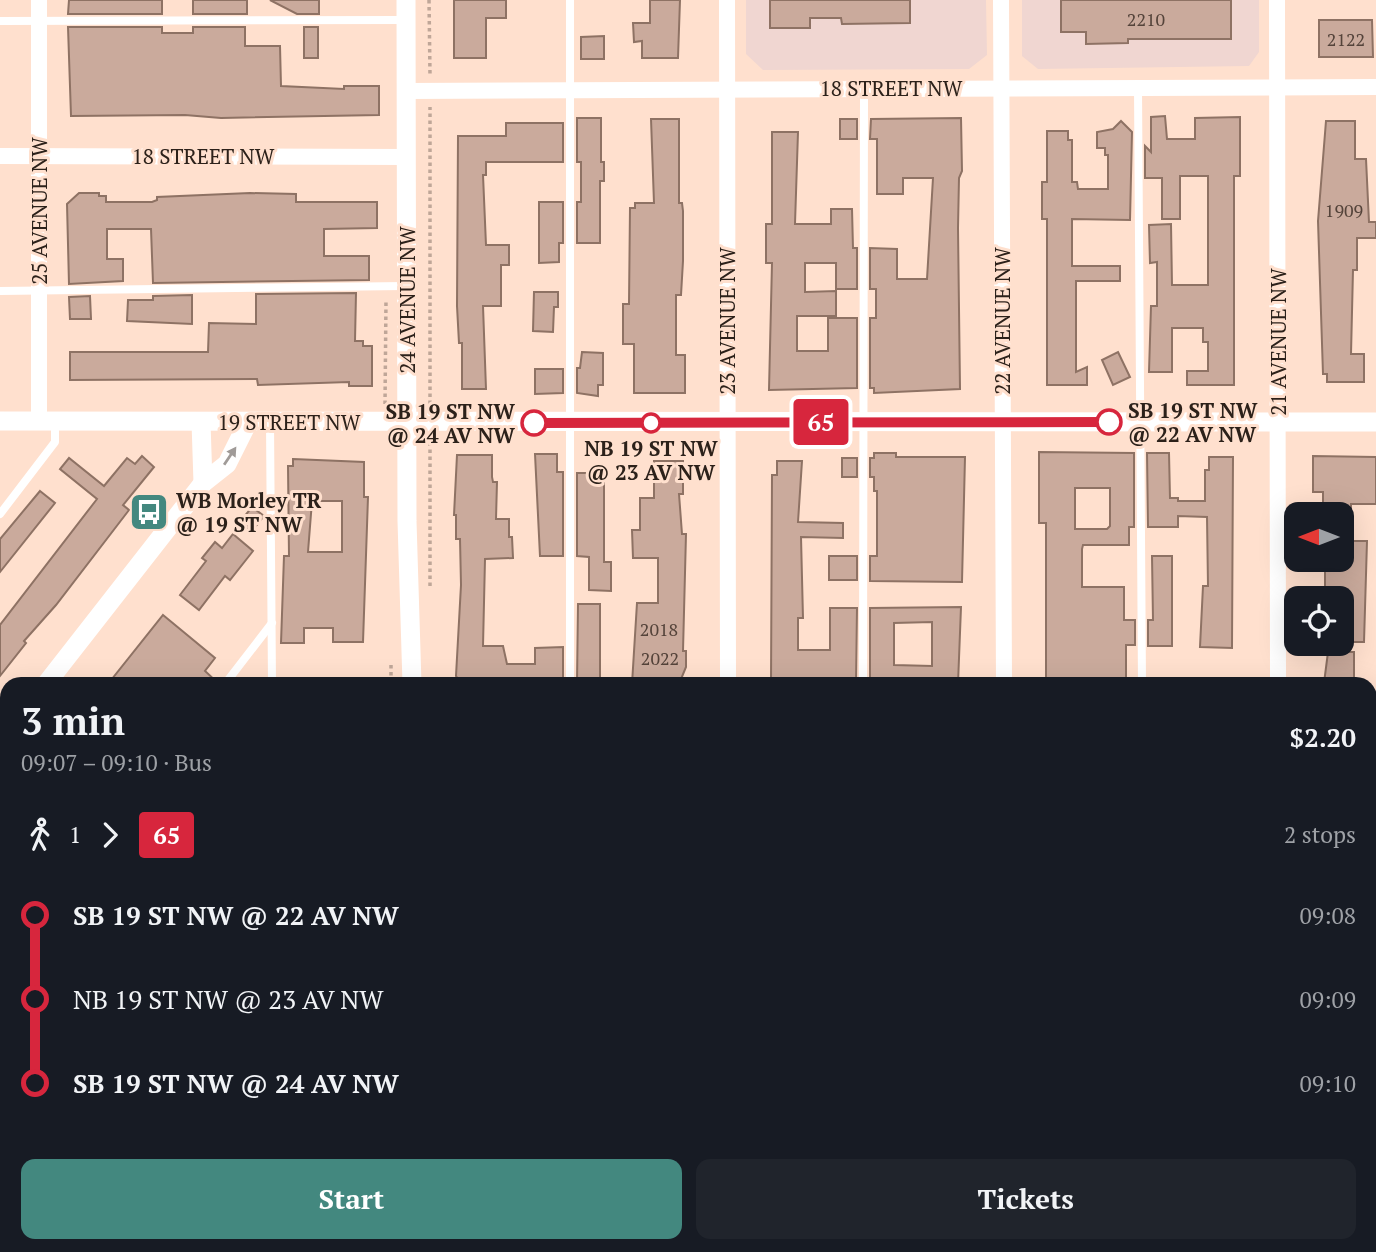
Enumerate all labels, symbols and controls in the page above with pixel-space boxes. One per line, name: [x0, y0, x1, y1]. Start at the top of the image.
house number: 2210: [1127, 7, 1165, 31]
house number: 2122: [1327, 27, 1365, 51]
street label: 18 STREET NW: [820, 74, 963, 102]
street label: 25 AVENUE NW: [25, 137, 53, 285]
street label: 18 STREET NW: [132, 142, 275, 170]
house number: 1909: [1325, 198, 1363, 222]
street label: 24 AVENUE NW: [393, 226, 421, 374]
street label: 23 AVENUE NW: [713, 247, 741, 395]
street label: 22 AVENUE NW: [988, 247, 1016, 395]
street label: 21 AVENUE NW: [1264, 268, 1292, 416]
place label: SB 19 ST NW @ 22 AV NW: [1128, 396, 1258, 448]
place label: SB 19 ST NW @ 24 AV NW: [386, 397, 515, 449]
line badge: 65: [790, 399, 852, 445]
text: 65: [807, 406, 835, 438]
street label: 19 STREET NW: [218, 408, 361, 436]
marker: SB 19 ST NW @ 22 AV NW: [1096, 409, 1122, 435]
marker: SB 19 ST NW @ 24 AV NW: [521, 410, 547, 436]
marker: NB 19 ST NW @ 23 AV NW: [641, 413, 661, 433]
place label: NB 19 ST NW @ 23 AV NW: [584, 434, 718, 486]
one-way arrow: [224, 446, 237, 466]
place label: WB Morley TR @ 19 ST NW: [176, 486, 322, 538]
bus stop icon: WB Morley TR @ 19 ST NW: [128, 491, 170, 533]
north arrow: [1284, 502, 1354, 572]
map controls: [1284, 502, 1354, 656]
button: locate: [1284, 586, 1354, 656]
house number: 2018: [640, 617, 678, 641]
house number: 2022: [641, 646, 679, 670]
text: 3 min: [21, 696, 125, 746]
text: $2.20: [1290, 720, 1356, 754]
text: 09:07 – 09:10 · Bus: [21, 747, 212, 778]
icon: walk: [21, 816, 59, 854]
icon: forward: [91, 816, 129, 854]
text: 1: [69, 819, 81, 850]
text: 65: [153, 819, 180, 851]
text: 2 stops: [1284, 819, 1356, 850]
text: SB 19 ST NW @ 22 AV NW: [73, 898, 399, 932]
text: 09:08: [1299, 900, 1356, 931]
text: NB 19 ST NW @ 23 AV NW: [73, 982, 384, 1016]
text: 09:09: [1299, 984, 1356, 1015]
text: SB 19 ST NW @ 24 AV NW: [73, 1066, 399, 1100]
text: 09:10: [1299, 1068, 1356, 1099]
button: Start: [21, 1159, 682, 1239]
button: Tickets: [696, 1159, 1356, 1239]

